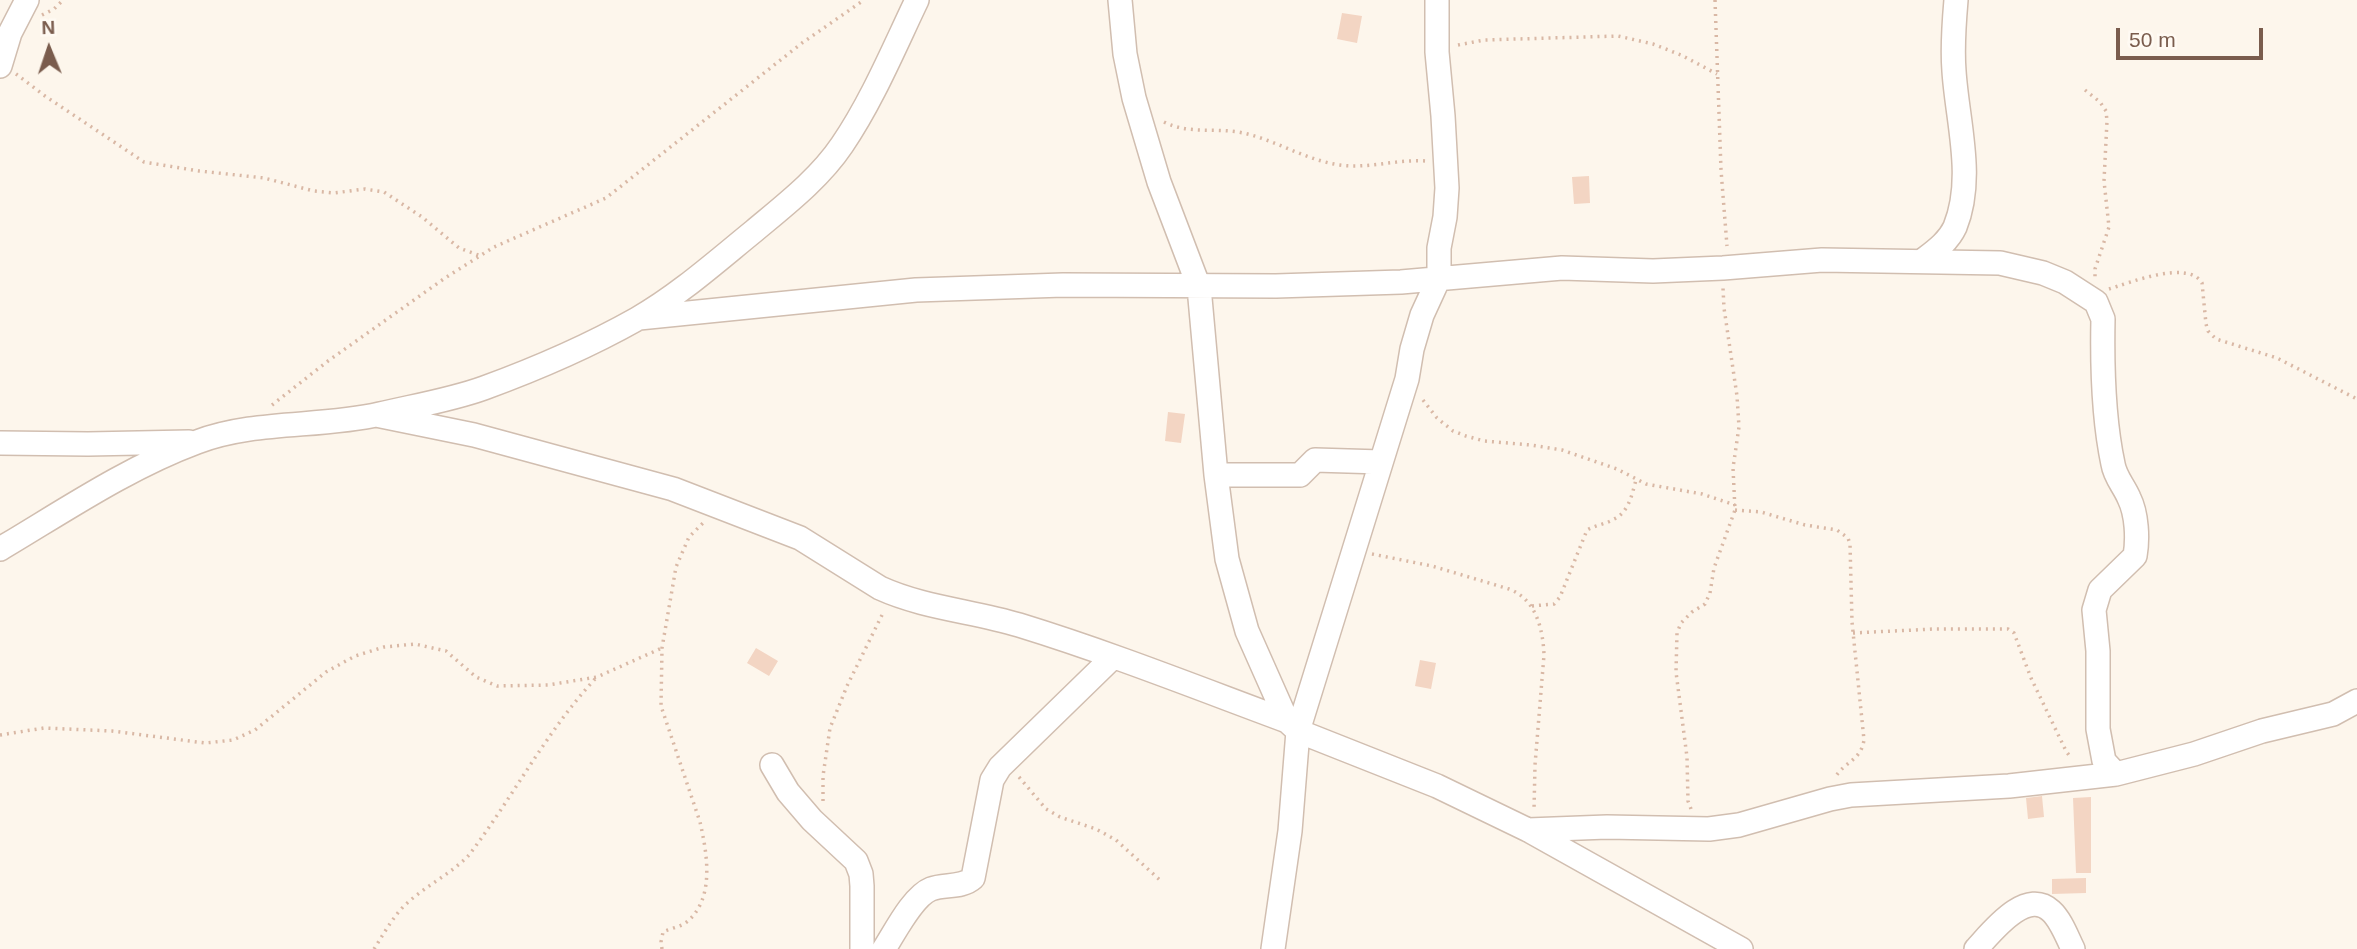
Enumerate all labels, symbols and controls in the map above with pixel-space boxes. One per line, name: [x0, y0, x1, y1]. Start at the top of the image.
north arrow: [14, 14, 84, 84]
scale bar: [2119, 14, 2266, 58]
text: N: [41, 17, 55, 38]
text: 50 m: [2129, 28, 2176, 51]

